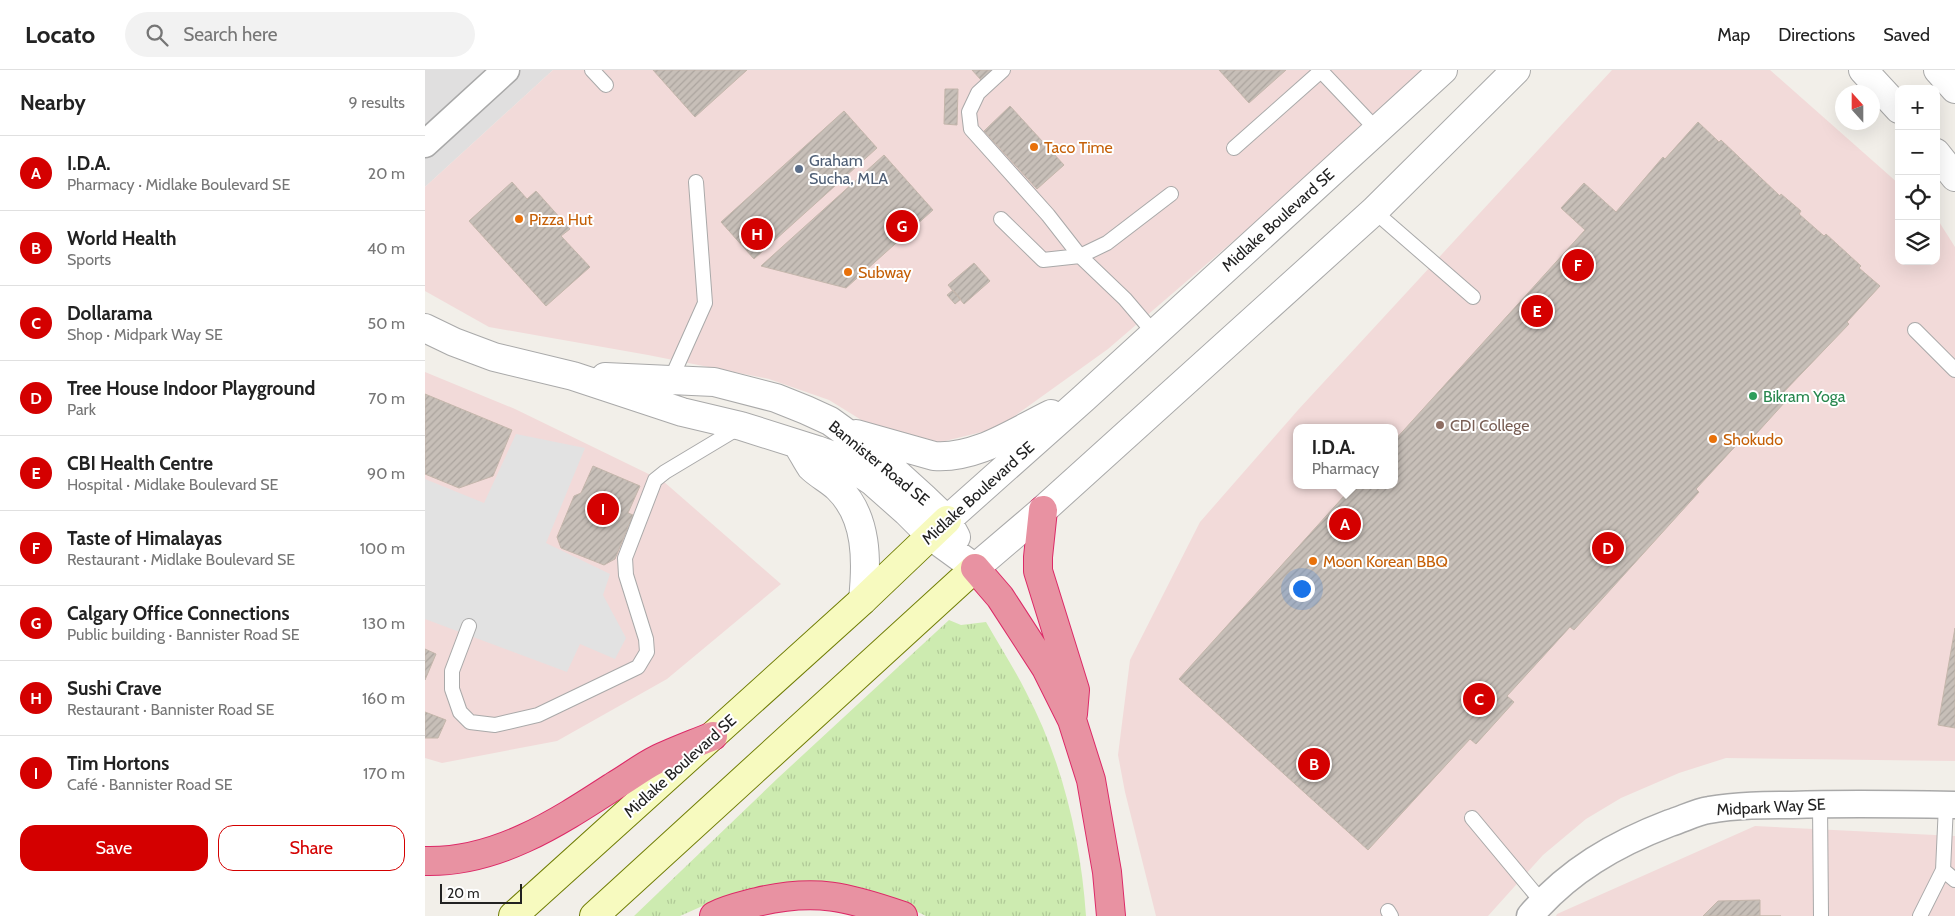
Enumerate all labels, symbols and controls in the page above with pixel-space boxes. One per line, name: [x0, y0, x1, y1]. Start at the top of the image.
search box: [125, 12, 475, 57]
text: Locato: [25, 20, 95, 49]
icon: search: [143, 21, 171, 49]
text: Search here: [183, 23, 278, 46]
text: Map: [1717, 24, 1750, 46]
text: Directions: [1778, 24, 1855, 46]
text: Saved: [1883, 24, 1930, 46]
north arrow: [1835, 85, 1880, 130]
map controls: [1895, 85, 1940, 265]
button: +: [1895, 85, 1940, 130]
text: Nearby: [20, 90, 86, 115]
text: 9 results: [349, 93, 405, 112]
button: −: [1895, 130, 1940, 175]
place label: Taco Time: [1044, 138, 1113, 157]
marker: Taco Time: [1028, 141, 1040, 153]
place label: Graham Sucha, MLA: [809, 151, 888, 188]
text: I.D.A.: [67, 152, 111, 175]
marker: Graham Sucha, MLA: [793, 163, 805, 175]
text: A: [31, 164, 41, 183]
text: 20 m: [368, 164, 405, 183]
street label: Midlake Boulevard SE: [1218, 164, 1338, 275]
text: Pharmacy · Midlake Boulevard SE: [67, 175, 290, 194]
button: locate: [1895, 175, 1940, 220]
pin: G: [886, 207, 918, 245]
place label: Pizza Hut: [529, 210, 593, 229]
marker: Pizza Hut: [513, 213, 525, 225]
pin: H: [741, 215, 773, 253]
button: layers: [1895, 220, 1940, 265]
text: World Health: [67, 227, 176, 250]
text: B: [31, 239, 41, 258]
text: 40 m: [367, 239, 405, 258]
pin: F: [1562, 246, 1594, 284]
text: Sports: [67, 250, 111, 269]
place label: Subway: [858, 263, 911, 282]
marker: Subway: [842, 266, 854, 278]
pin: E: [1521, 292, 1553, 330]
text: Dollarama: [67, 302, 152, 325]
text: C: [31, 314, 41, 333]
text: 50 m: [368, 314, 405, 333]
text: Shop · Midpark Way SE: [67, 325, 223, 344]
text: Tree House Indoor Playground: [67, 377, 315, 400]
place label: Bikram Yoga: [1763, 387, 1846, 406]
text: D: [30, 389, 42, 408]
text: 70 m: [368, 389, 405, 408]
marker: Bikram Yoga: [1747, 390, 1759, 402]
text: Park: [67, 400, 96, 419]
place label: CDI College: [1450, 416, 1529, 435]
street label: Bannister Road SE: [825, 417, 933, 509]
marker: CDI College: [1434, 419, 1446, 431]
popup: [1293, 424, 1398, 489]
place label: Shokudo: [1723, 430, 1783, 449]
marker: Shokudo: [1707, 433, 1719, 445]
text: I.D.A.: [1312, 436, 1355, 459]
street label: Midlake Boulevard SE: [918, 437, 1038, 548]
text: CBI Health Centre: [67, 452, 213, 475]
text: Pharmacy: [1312, 459, 1379, 478]
text: E: [31, 464, 41, 483]
text: 90 m: [367, 464, 405, 483]
text: Hospital · Midlake Boulevard SE: [67, 475, 278, 494]
pin: I: [587, 490, 619, 528]
pin: A: [1329, 505, 1361, 543]
text: Taste of Himalayas: [67, 527, 222, 550]
pin: D: [1592, 529, 1624, 567]
text: F: [32, 539, 40, 558]
text: 100 m: [360, 539, 405, 558]
text: Restaurant · Midlake Boulevard SE: [67, 550, 295, 569]
place label: Moon Korean BBQ: [1323, 552, 1448, 571]
marker: Moon Korean BBQ: [1307, 555, 1319, 567]
your location: [1289, 576, 1315, 602]
text: Calgary Office Connections: [67, 602, 289, 625]
text: G: [31, 614, 41, 633]
text: 130 m: [362, 614, 405, 633]
text: Public building · Bannister Road SE: [67, 625, 300, 644]
text: Sushi Crave: [67, 677, 162, 700]
pin: C: [1463, 680, 1495, 718]
text: H: [30, 689, 42, 708]
text: 160 m: [362, 689, 405, 708]
text: Restaurant · Bannister Road SE: [67, 700, 274, 719]
street label: Midlake Boulevard SE: [620, 710, 740, 821]
pin: B: [1298, 745, 1330, 783]
text: Tim Hortons: [67, 752, 169, 775]
text: I: [34, 764, 38, 783]
text: 170 m: [363, 764, 405, 783]
text: Café · Bannister Road SE: [67, 775, 233, 794]
street label: Midpark Way SE: [1716, 795, 1826, 819]
button: Save: [20, 825, 208, 871]
button: Share: [218, 825, 405, 871]
scale bar: [440, 881, 523, 904]
text: 20 m: [447, 884, 480, 902]

